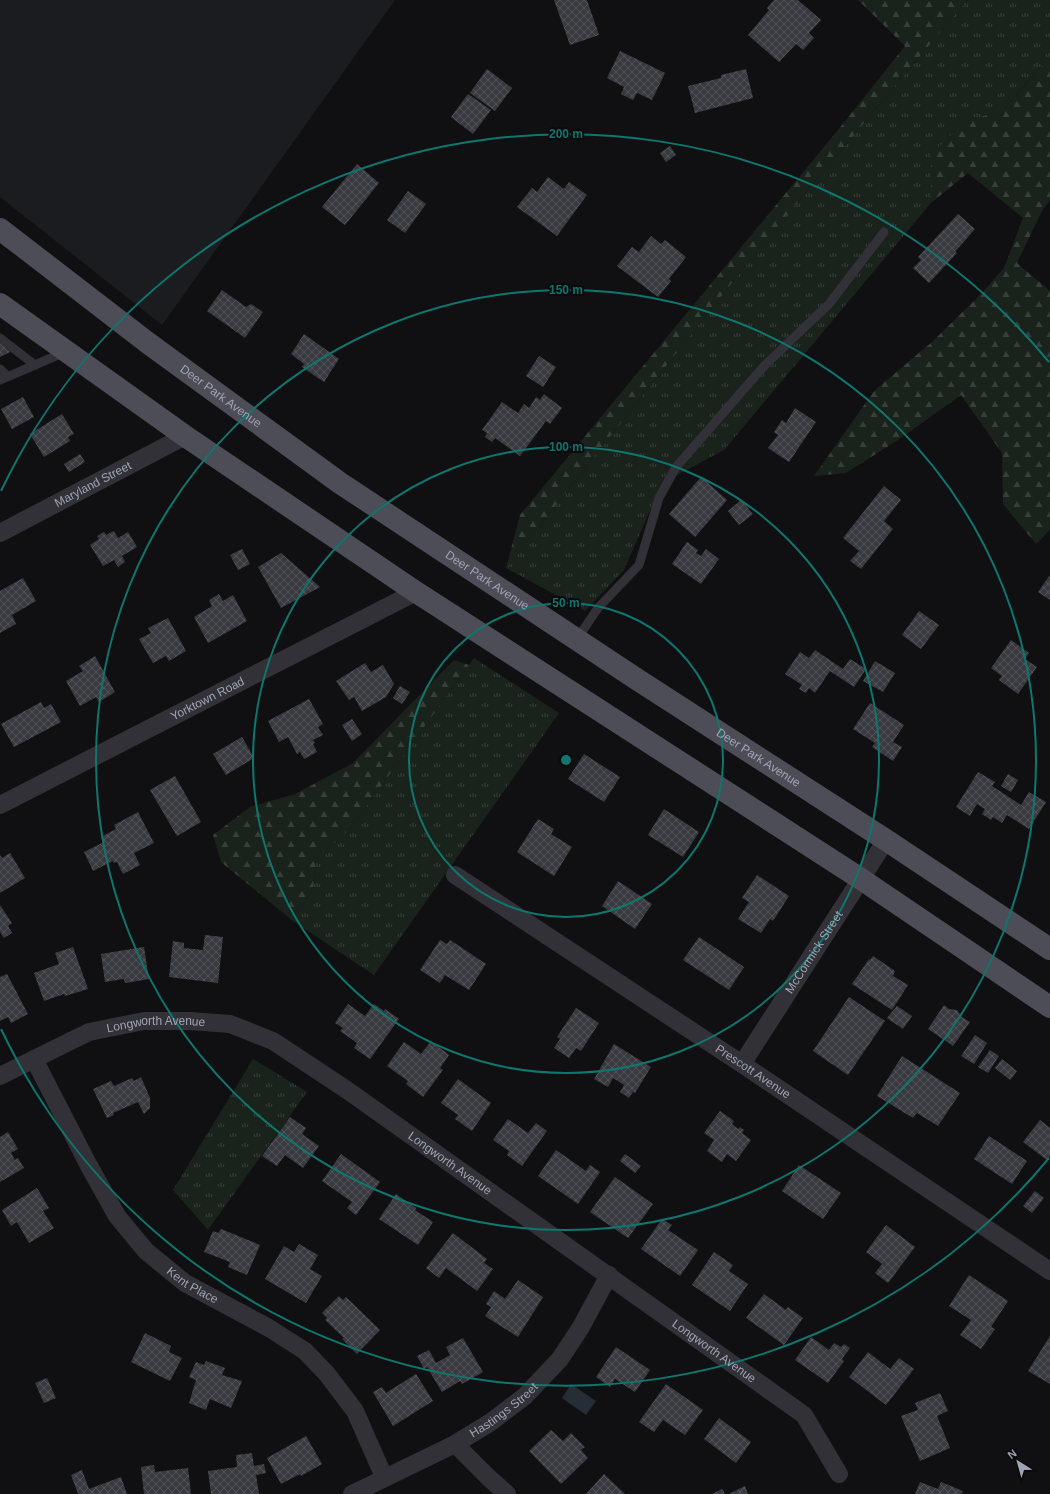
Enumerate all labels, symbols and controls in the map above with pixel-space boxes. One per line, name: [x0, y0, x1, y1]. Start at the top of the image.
text: 200 m: [549, 127, 583, 141]
text: 150 m: [549, 283, 583, 297]
street label: Deer Park Avenue: [177, 362, 265, 431]
text: 100 m: [549, 440, 583, 454]
street label: Maryland Street: [52, 458, 134, 510]
street label: Deer Park Avenue: [443, 548, 532, 613]
text: 50 m: [552, 596, 580, 610]
street label: Yorktown Road: [168, 674, 247, 724]
street label: Deer Park Avenue: [714, 725, 803, 790]
centre of rings: [559, 753, 573, 767]
street label: McCormick Street: [782, 908, 846, 996]
street label: Longworth Avenue: [105, 1014, 206, 1035]
street label: Prescott Avenue: [713, 1041, 793, 1102]
street label: Longworth Avenue: [406, 1129, 495, 1198]
street label: Kent Place: [164, 1264, 221, 1307]
street label: Longworth Avenue: [670, 1317, 759, 1386]
street label: Hastings Street: [467, 1379, 541, 1440]
north arrow: [998, 1442, 1038, 1482]
text: N: [1005, 1447, 1019, 1461]

